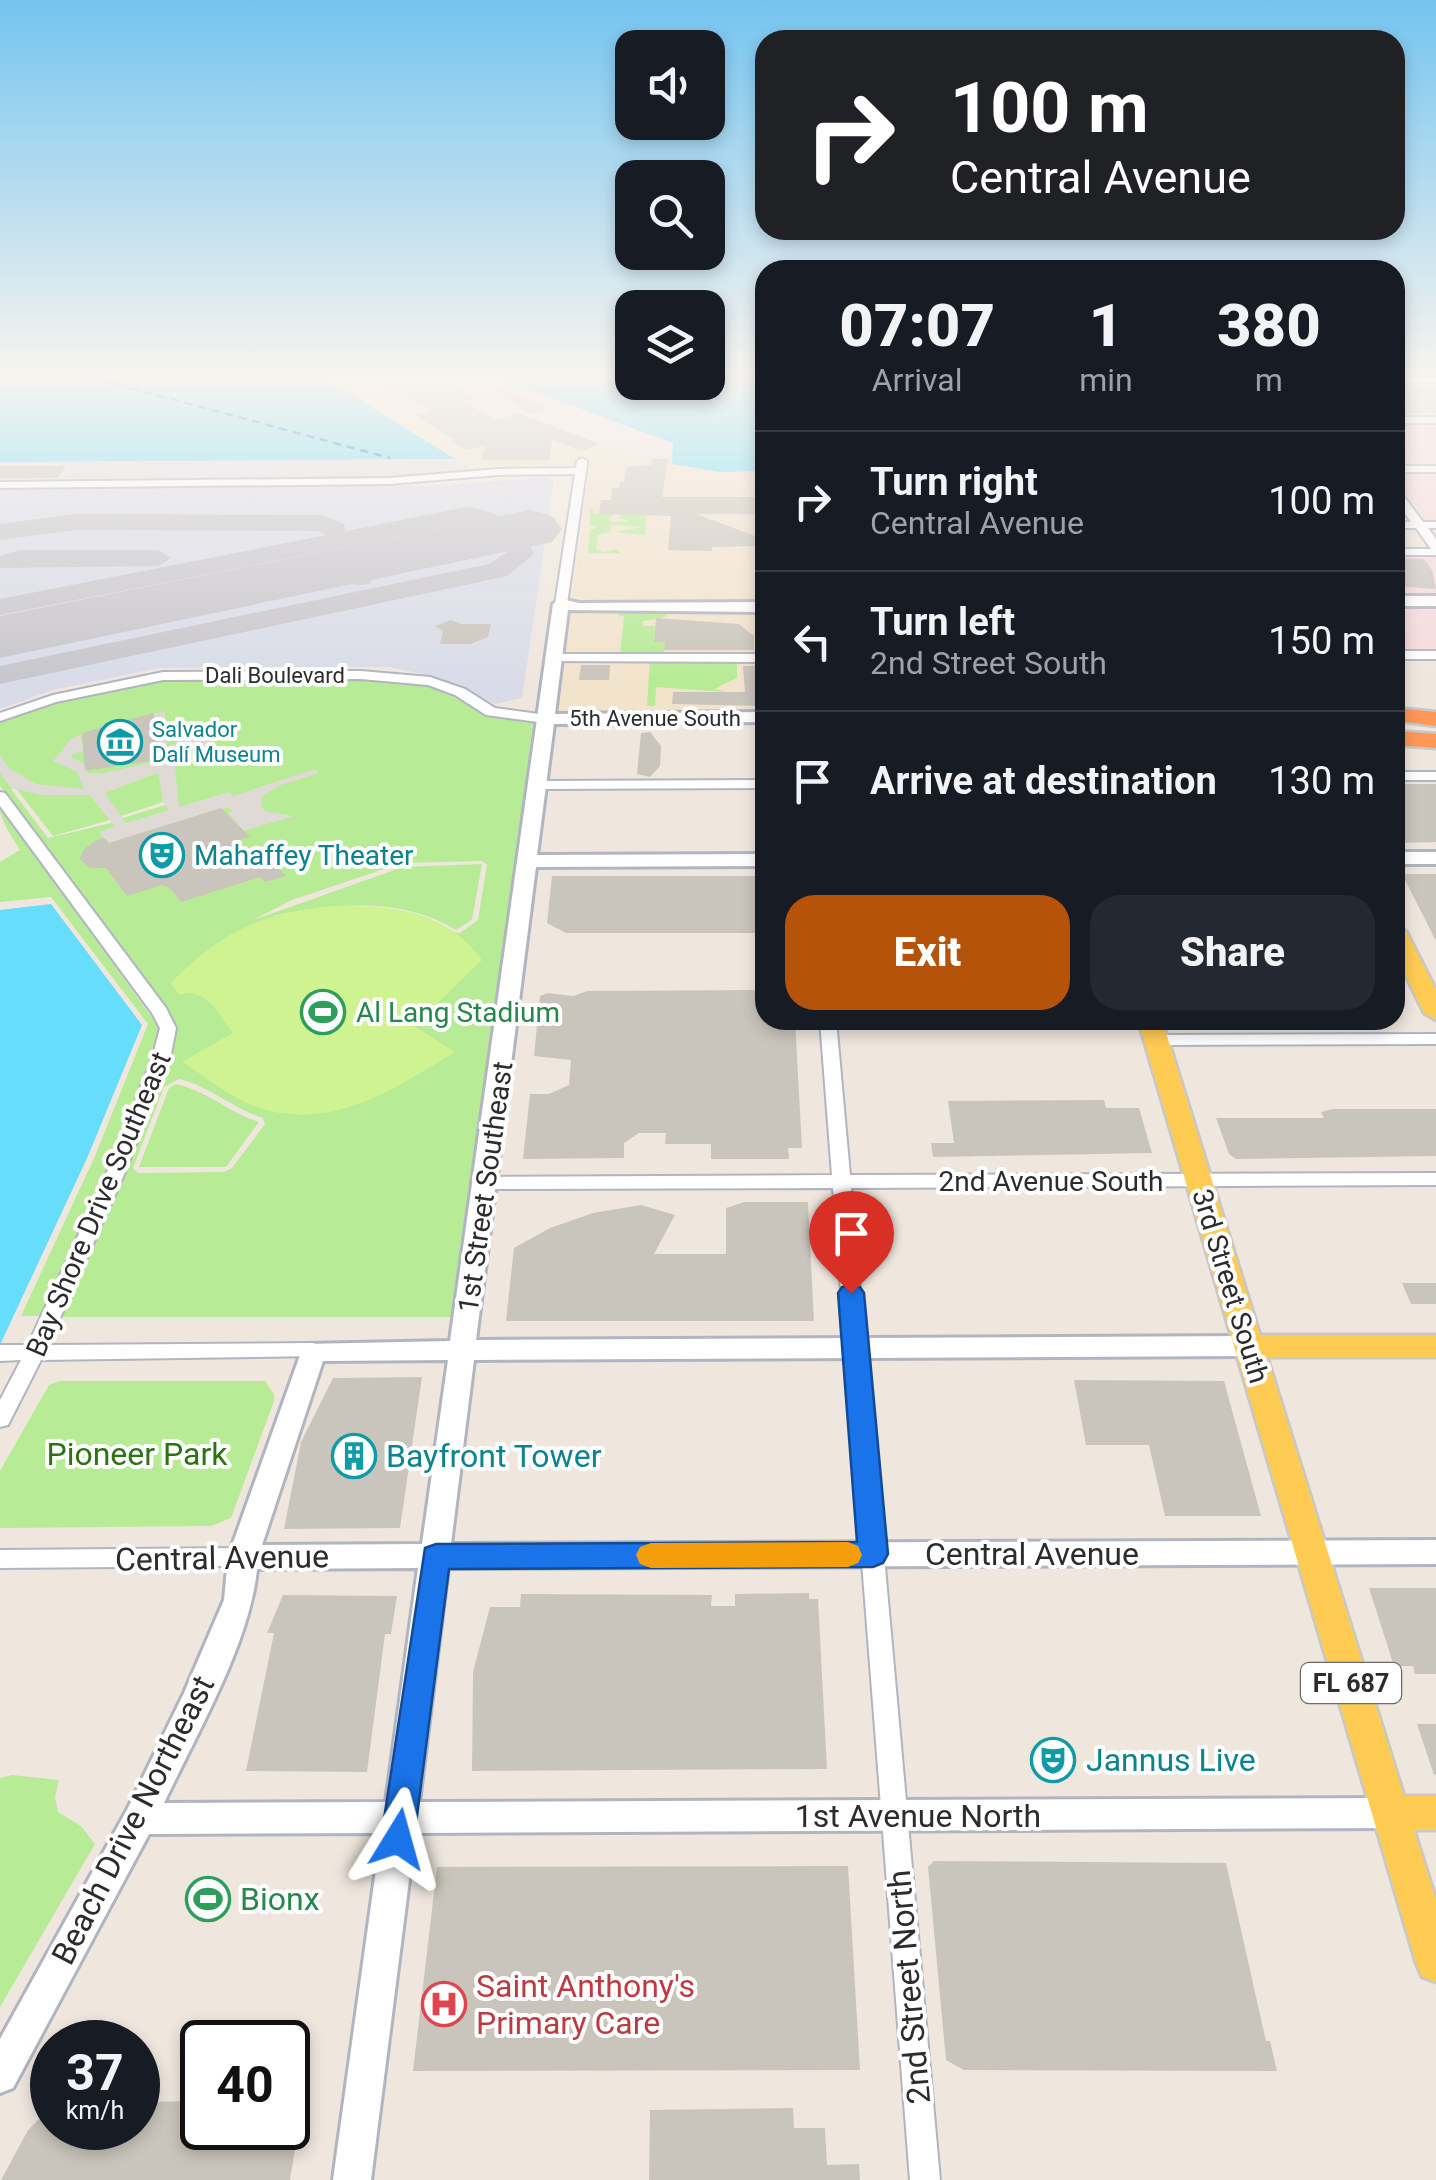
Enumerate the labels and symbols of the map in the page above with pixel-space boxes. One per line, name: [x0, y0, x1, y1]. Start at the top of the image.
street label: Dali Boulevard: [205, 663, 345, 688]
street label: 5th Avenue South: [569, 706, 741, 731]
place label: Salvador Dalí Museum: [152, 717, 280, 767]
museum icon: Salvador Dalí Museum: [97, 719, 143, 765]
theatre icon: Mahaffey Theater: [139, 832, 185, 878]
place label: Mahaffey Theater: [194, 839, 414, 872]
sports icon: Al Lang Stadium: [300, 989, 346, 1035]
place label: Al Lang Stadium: [356, 996, 560, 1029]
street label: Bay Shore Drive Southeast: [19, 1047, 178, 1362]
street label: 1st Street Southeast: [452, 1059, 519, 1315]
street label: 2nd Avenue South: [938, 1165, 1164, 1198]
street label: 3rd Street South: [1185, 1185, 1276, 1387]
pin: [809, 1191, 894, 1294]
building icon: Bayfront Tower: [331, 1433, 377, 1479]
park label: Pioneer Park: [46, 1435, 228, 1473]
place label: Bayfront Tower: [386, 1437, 602, 1475]
street label: Central Avenue: [925, 1535, 1139, 1573]
street label: Central Avenue: [115, 1537, 329, 1579]
road number: FL 687: [1301, 1663, 1401, 1703]
street label: Beach Drive Northeast: [44, 1669, 222, 1971]
theatre icon: Jannus Live: [1030, 1737, 1076, 1783]
place label: Jannus Live: [1086, 1741, 1256, 1779]
position arrow: [346, 1787, 450, 1891]
street label: 1st Avenue North: [795, 1797, 1041, 1835]
street label: 2nd Street North: [880, 1868, 938, 2106]
sports icon: Bionx: [185, 1876, 231, 1922]
place label: Bionx: [240, 1880, 320, 1918]
place label: Saint Anthony's Primary Care: [476, 1967, 695, 2042]
hospital icon: Saint Anthony's Primary Care: [421, 1981, 467, 2027]
speed limit sign: 40: [180, 2020, 310, 2150]

